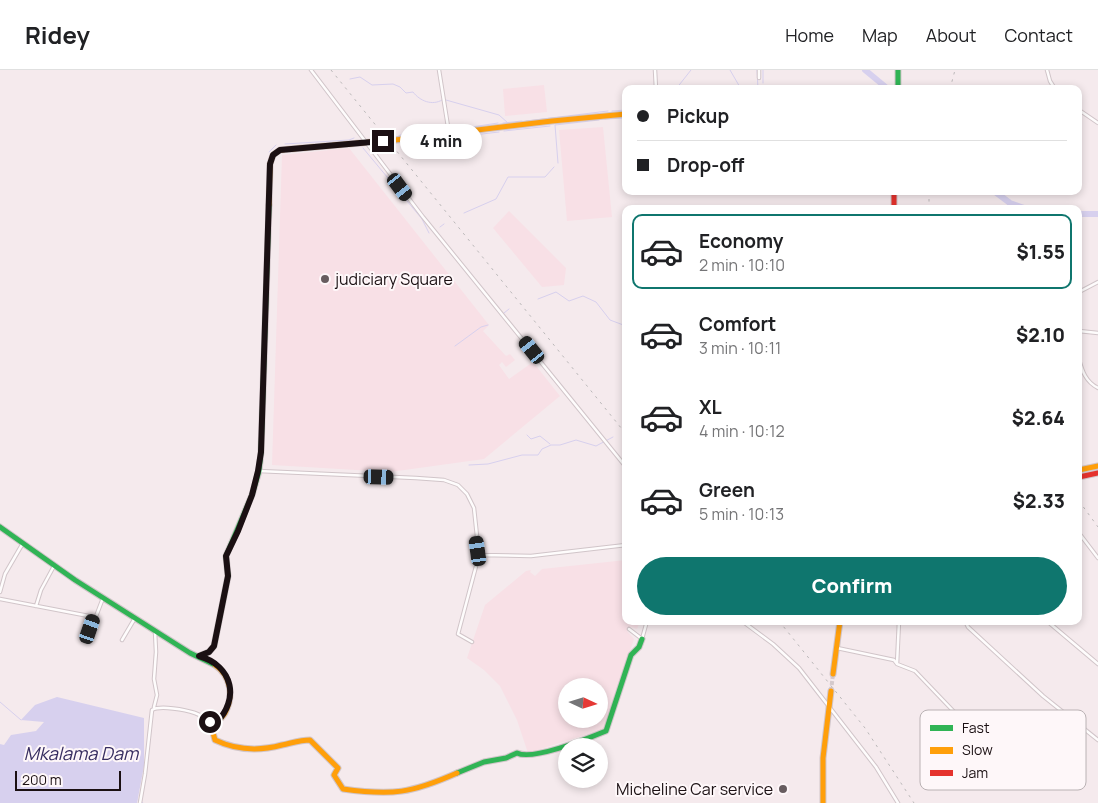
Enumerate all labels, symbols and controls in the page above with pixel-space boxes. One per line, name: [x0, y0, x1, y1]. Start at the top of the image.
text: Ridey: [25, 18, 90, 51]
text: Home: [785, 23, 834, 47]
text: Map: [862, 23, 898, 47]
text: About: [926, 23, 976, 47]
text: Contact: [1004, 23, 1073, 47]
text: Pickup: [667, 103, 729, 129]
callout: 4 min: [400, 124, 483, 158]
route end: [372, 130, 394, 152]
text: 4 min: [420, 130, 462, 152]
text: Drop-off: [667, 152, 744, 178]
car: [384, 171, 415, 203]
text: Economy: [699, 228, 783, 254]
icon: car: [639, 229, 684, 274]
text: $1.55: [1016, 239, 1065, 265]
text: 2 min · 10:10: [699, 254, 785, 276]
place label: judiciary Square: [334, 268, 453, 290]
marker: judiciary Square: [319, 273, 331, 285]
text: Comfort: [699, 311, 776, 337]
icon: car: [639, 312, 684, 357]
text: $2.10: [1016, 322, 1065, 348]
car: [516, 334, 547, 366]
text: 3 min · 10:11: [699, 337, 781, 359]
text: XL: [699, 394, 722, 420]
icon: car: [639, 395, 684, 440]
text: $2.64: [1012, 405, 1065, 431]
text: 4 min · 10:12: [699, 420, 785, 442]
car: [363, 469, 394, 485]
text: Green: [699, 477, 755, 503]
icon: car: [639, 478, 684, 523]
text: $2.33: [1013, 488, 1065, 514]
text: 5 min · 10:13: [699, 503, 784, 525]
car: [468, 535, 487, 567]
button: Confirm: [637, 557, 1067, 615]
car: [78, 612, 101, 646]
north arrow: [558, 678, 608, 728]
map controls: [558, 678, 608, 788]
legend: [920, 710, 1086, 790]
route start: [199, 711, 221, 733]
text: Fast: [962, 718, 990, 737]
button: layers: [558, 738, 608, 788]
text: Slow: [962, 740, 993, 759]
water label: Mkalama Dam: [24, 741, 140, 765]
text: Jam: [962, 763, 988, 782]
scale bar: [15, 768, 121, 791]
text: 200 m: [22, 770, 62, 789]
place label: Micheline Car service: [616, 778, 773, 800]
marker: Micheline Car service: [777, 783, 789, 795]

